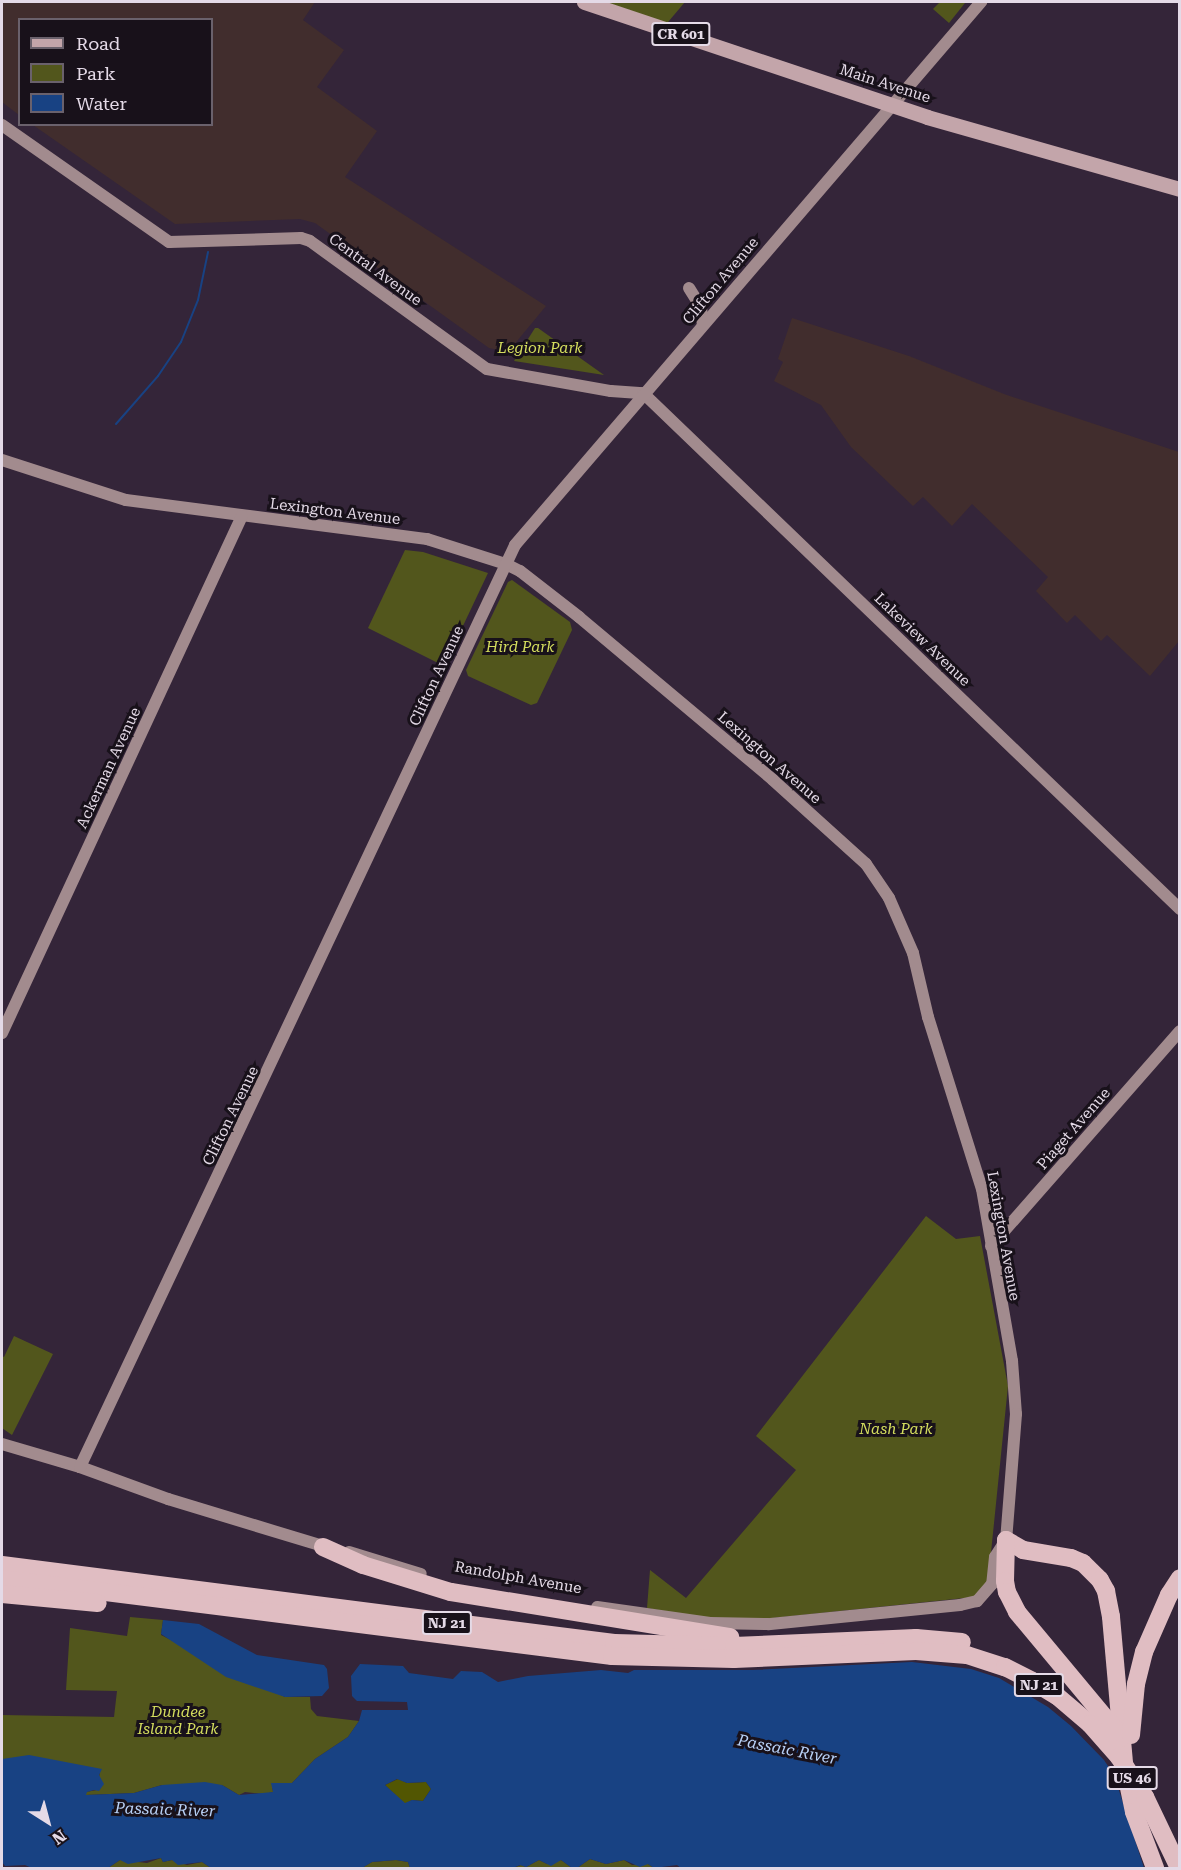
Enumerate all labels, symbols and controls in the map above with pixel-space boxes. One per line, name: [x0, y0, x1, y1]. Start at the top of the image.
legend: [18, 18, 213, 126]
road number: CR 601: [651, 23, 711, 45]
text: Road: [76, 33, 120, 54]
street label: Main Avenue: [837, 61, 933, 107]
text: Park: [76, 63, 116, 84]
text: Water: [76, 93, 127, 114]
street label: Central Avenue: [325, 230, 425, 310]
street label: Clifton Avenue: [679, 234, 763, 328]
park label: Legion Park: [498, 340, 582, 358]
street label: Lexington Avenue: [269, 495, 401, 529]
street label: Lakeview Avenue: [870, 590, 974, 690]
street label: Clifton Avenue: [406, 623, 468, 729]
park label: Hird Park: [486, 639, 554, 657]
street label: Ackerman Avenue: [73, 705, 145, 831]
street label: Lexington Avenue: [714, 708, 824, 808]
street label: Clifton Avenue: [199, 1063, 263, 1169]
street label: Piaget Avenue: [1034, 1085, 1114, 1173]
street label: Lexington Avenue: [983, 1170, 1023, 1302]
park label: Nash Park: [859, 1421, 933, 1439]
street label: Randolph Avenue: [453, 1558, 583, 1598]
road number: NJ 21: [422, 1612, 472, 1634]
road number: NJ 21: [1014, 1674, 1064, 1696]
park label: Dundee Island Park: [138, 1703, 218, 1738]
water label: Passaic River: [736, 1731, 838, 1769]
road number: US 46: [1106, 1767, 1158, 1789]
north arrow: [18, 1792, 78, 1852]
water label: Passaic River: [114, 1799, 216, 1821]
text: N: [48, 1826, 69, 1848]

